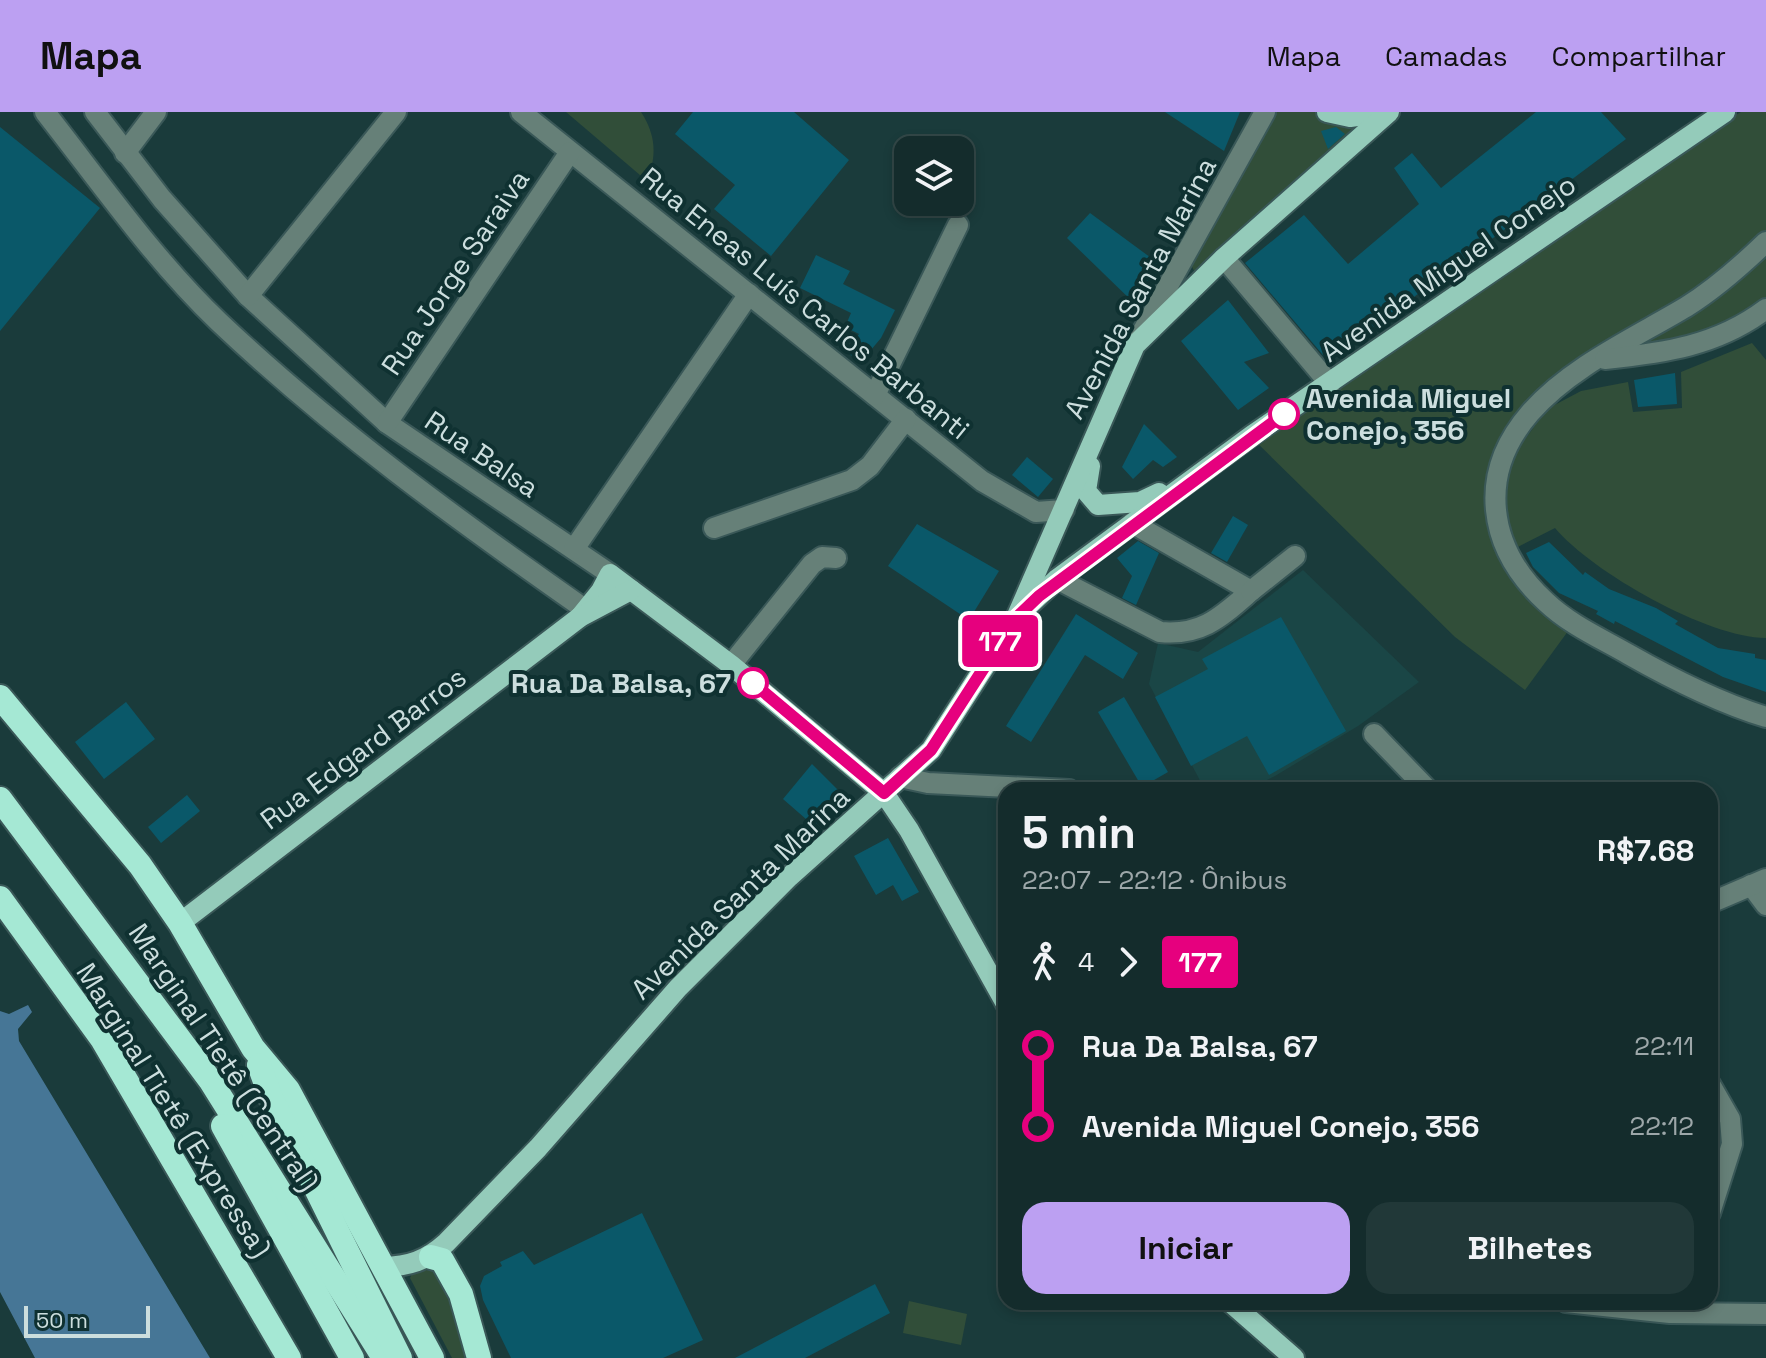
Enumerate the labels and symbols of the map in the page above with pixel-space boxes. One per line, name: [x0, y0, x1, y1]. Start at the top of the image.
street label: Avenida Santa Marina: [1056, 151, 1224, 425]
street label: Rua Eneas Luís Carlos Barbanti: [633, 159, 977, 447]
street label: Rua Jorge Saraiva: [373, 162, 537, 382]
street label: Avenida Miguel Conejo: [1313, 166, 1583, 370]
place label: Avenida Miguel Conejo, 356: [1306, 380, 1511, 448]
marker: Avenida Miguel Conejo, 356: [1269, 399, 1299, 429]
street label: Rua Balsa: [418, 403, 546, 505]
line badge: 177: [954, 615, 1046, 667]
street label: Rua Edgard Barros: [253, 659, 473, 837]
place label: Rua Da Balsa, 67: [511, 665, 731, 701]
marker: Rua Da Balsa, 67: [738, 668, 768, 698]
street label: Avenida Santa Marina: [623, 779, 857, 1007]
street label: Marginal Tietê (Central): [121, 916, 327, 1198]
street label: Marginal Tietê (Expressa): [69, 956, 279, 1264]
scale bar: [24, 1302, 150, 1338]

